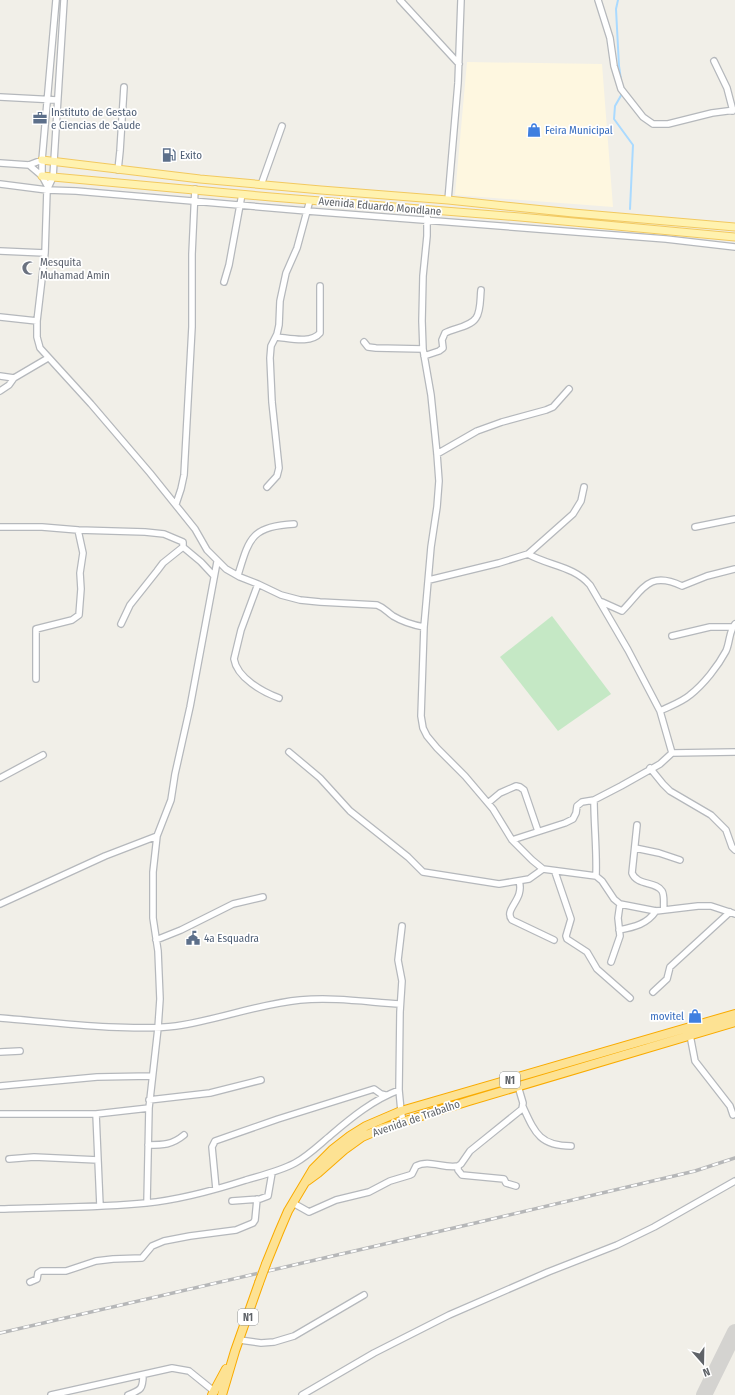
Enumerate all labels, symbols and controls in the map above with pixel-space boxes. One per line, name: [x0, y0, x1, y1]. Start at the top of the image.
place label: Instituto de Gestao e Ciencias de Saude: [51, 106, 141, 132]
office icon: Instituto de Gestao e Ciencias de Saude: [32, 110, 48, 126]
shop icon: Feira Municipal: [526, 122, 542, 138]
place label: Feira Municipal: [545, 124, 613, 137]
fuel station icon: Exito: [161, 147, 177, 163]
place label: Exito: [180, 149, 202, 162]
street label: Avenida Eduardo Mondlane: [318, 195, 442, 218]
place label: Mesquita Muhamad Amin: [40, 256, 110, 282]
mosque icon: Mesquita Muhamad Amin: [21, 260, 37, 276]
public building icon: 4a Esquadra: [185, 930, 201, 946]
place label: 4a Esquadra: [204, 932, 259, 945]
shop icon: movitel: [687, 1008, 703, 1024]
place label: movitel: [650, 1010, 684, 1023]
road number: N1: [500, 1072, 520, 1088]
street label: Avenida de Trabalho: [371, 1097, 462, 1140]
road number: N1: [238, 1309, 258, 1325]
north arrow: [683, 1343, 723, 1383]
text: N: [701, 1365, 712, 1379]

